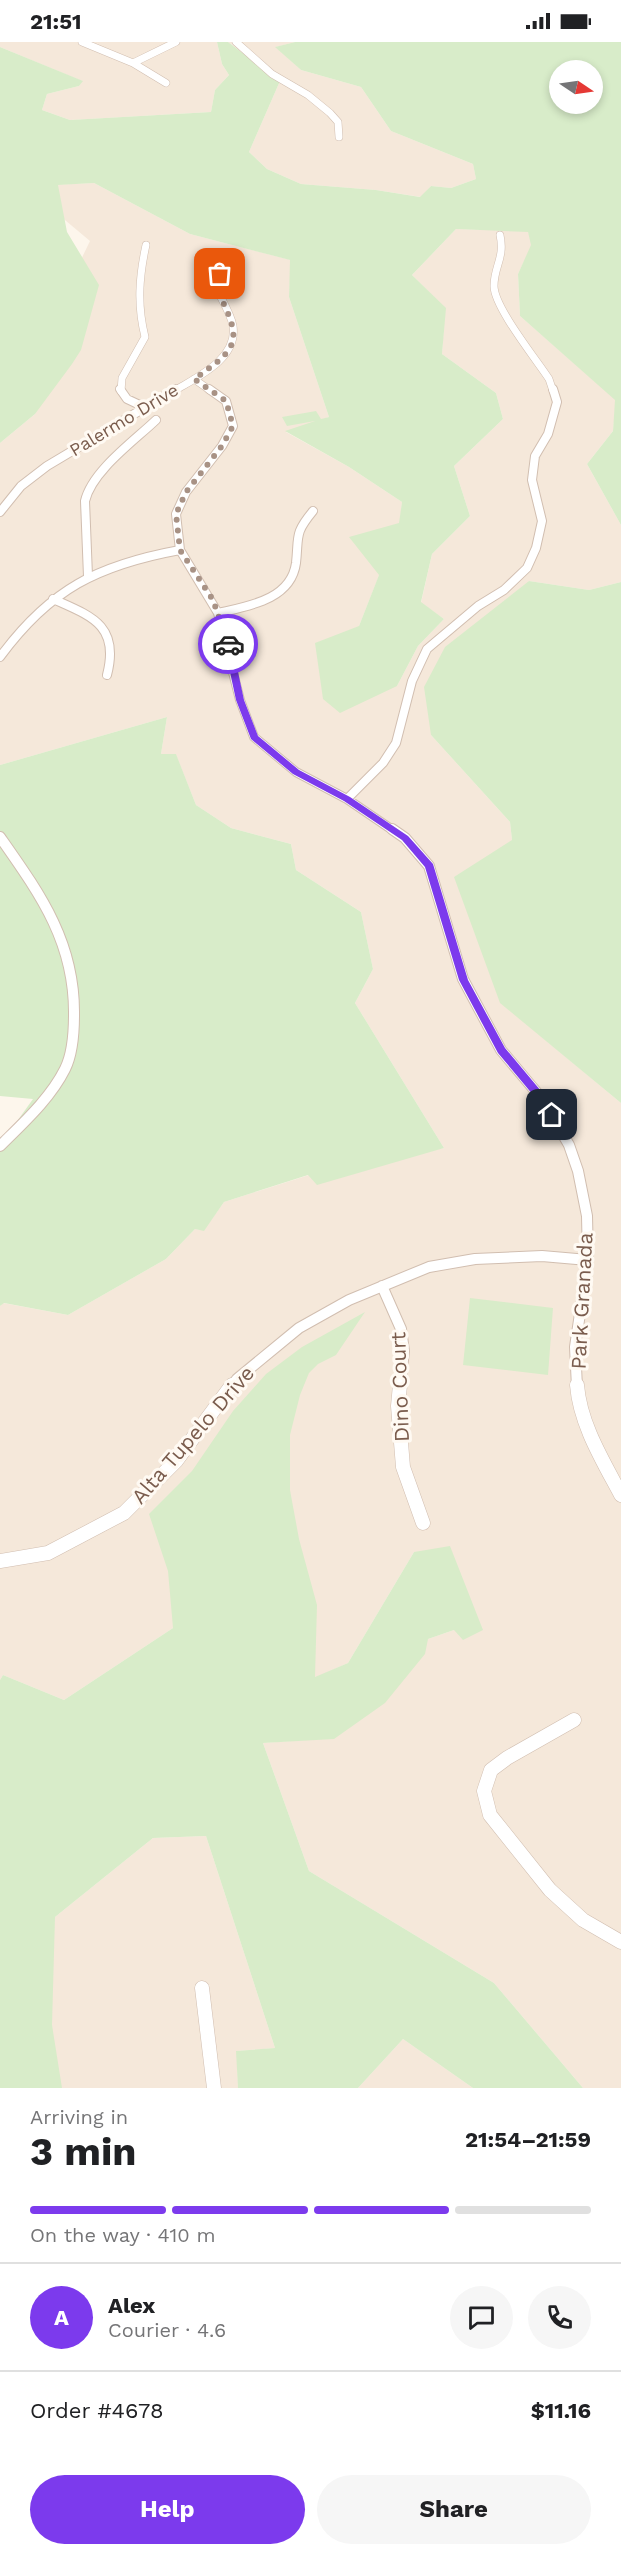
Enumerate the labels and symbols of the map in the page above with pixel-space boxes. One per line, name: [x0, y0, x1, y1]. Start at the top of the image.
north arrow: [549, 60, 603, 114]
pin: [194, 248, 245, 299]
street label: Palermo Drive: [66, 379, 182, 460]
courier: [198, 614, 258, 674]
pin: [526, 1089, 577, 1140]
street label: Park Granada: [565, 1232, 598, 1370]
street label: Dino Court: [385, 1331, 414, 1442]
street label: Alta Tupelo Drive: [126, 1361, 259, 1509]

